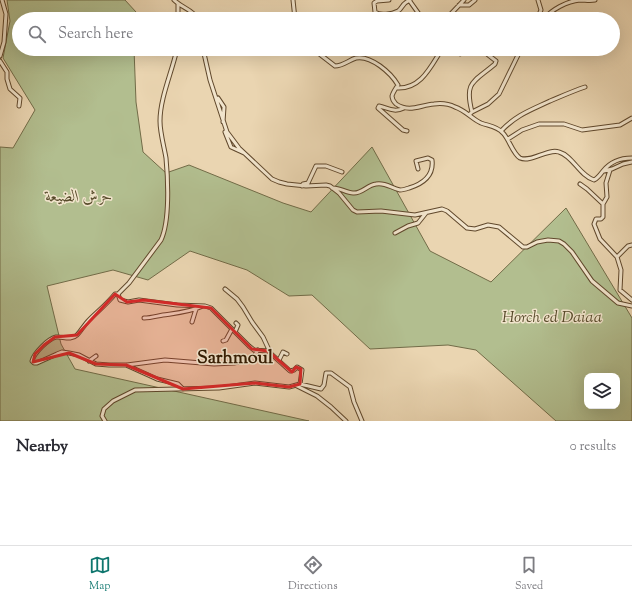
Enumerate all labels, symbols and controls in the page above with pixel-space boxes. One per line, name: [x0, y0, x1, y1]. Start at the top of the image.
search box: [12, 12, 620, 56]
icon: search: [26, 23, 48, 45]
text: Search here: [58, 24, 133, 45]
park label: حرش الضيعة: [44, 186, 112, 209]
park label: Horch ed Daiaa: [502, 307, 602, 330]
district label: Sarhmoul: [197, 346, 274, 372]
map controls: [584, 373, 620, 409]
button: layers: [584, 373, 620, 409]
text: Nearby: [16, 435, 68, 459]
text: 0 results: [570, 438, 616, 456]
tab: Map: [89, 554, 111, 594]
tab: Directions: [288, 554, 338, 594]
tab: Saved: [515, 554, 543, 594]

